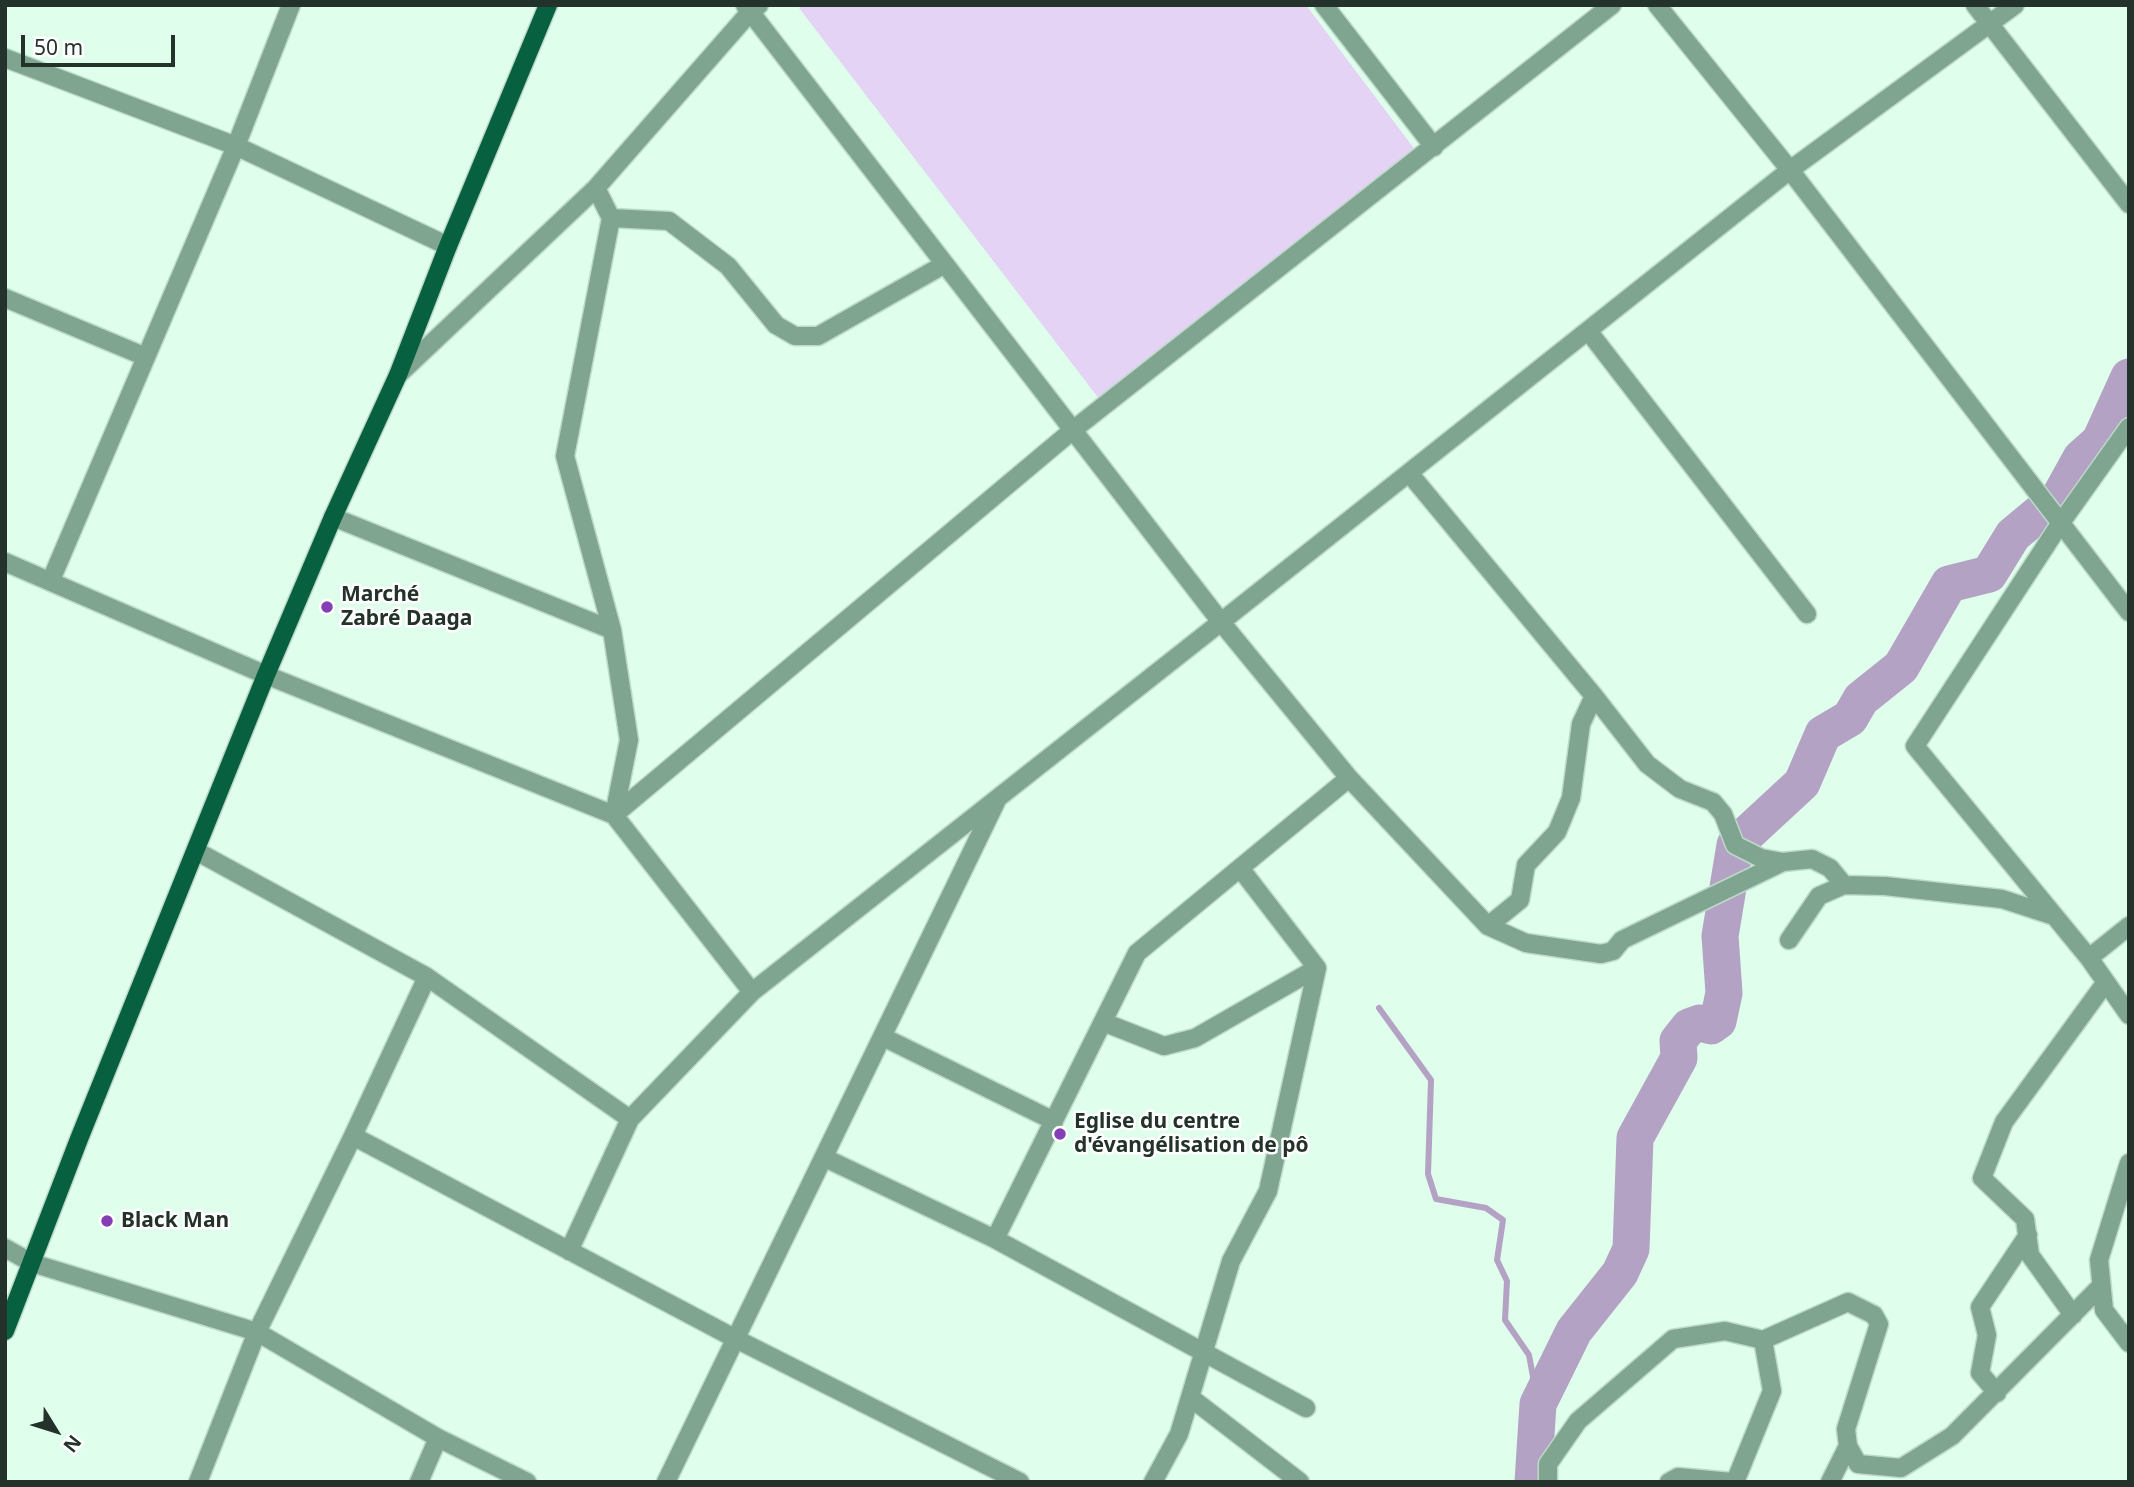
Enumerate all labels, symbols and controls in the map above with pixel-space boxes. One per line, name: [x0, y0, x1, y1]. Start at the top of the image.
scale bar: [24, 21, 178, 65]
text: 50 m: [34, 33, 83, 61]
place label: Marché Zabré Daaga: [341, 582, 472, 632]
marker: Marché Zabré Daaga: [319, 599, 335, 615]
place label: Eglise du centre d'évangélisation de pô: [1074, 1109, 1309, 1159]
marker: Eglise du centre d'évangélisation de pô: [1052, 1126, 1068, 1142]
place label: Black Man: [121, 1208, 229, 1234]
marker: Black Man: [99, 1213, 115, 1229]
north arrow: [21, 1396, 91, 1466]
text: N: [58, 1430, 88, 1458]

